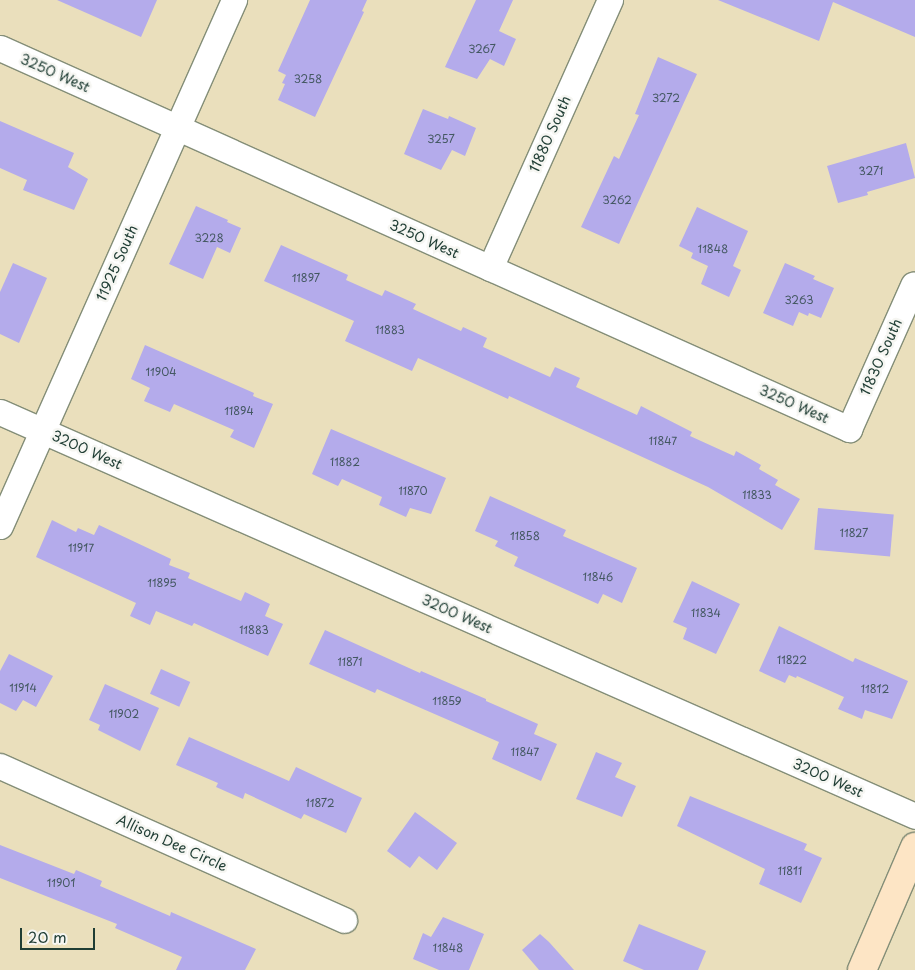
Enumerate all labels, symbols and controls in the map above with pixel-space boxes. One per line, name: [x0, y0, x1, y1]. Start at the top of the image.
house number: 3267: [468, 42, 496, 56]
street label: 3250 West: [17, 50, 93, 96]
house number: 3258: [294, 72, 322, 86]
house number: 3272: [652, 91, 680, 105]
street label: 11880 South: [526, 93, 574, 175]
house number: 3257: [427, 132, 455, 146]
house number: 3271: [859, 164, 883, 178]
house number: 3262: [602, 193, 632, 207]
street label: 3250 West: [386, 216, 462, 262]
street label: 11925 South: [93, 222, 141, 304]
house number: 3228: [194, 231, 224, 245]
house number: 11848: [698, 242, 728, 256]
house number: 11897: [292, 271, 320, 285]
house number: 3263: [785, 293, 813, 307]
street label: 11830 South: [857, 316, 905, 398]
house number: 11883: [375, 323, 405, 337]
house number: 11904: [146, 365, 176, 379]
street label: 3250 West: [756, 381, 832, 427]
house number: 11894: [224, 404, 254, 418]
street label: 3200 West: [49, 427, 125, 473]
house number: 11847: [649, 434, 677, 448]
house number: 11882: [330, 455, 360, 469]
house number: 11870: [399, 484, 427, 498]
house number: 11833: [742, 488, 772, 502]
house number: 11827: [840, 526, 868, 540]
house number: 11858: [510, 529, 540, 543]
house number: 11917: [68, 541, 94, 555]
house number: 11846: [583, 570, 613, 584]
house number: 11895: [147, 576, 177, 590]
street label: 3200 West: [419, 591, 495, 637]
house number: 11834: [691, 606, 721, 620]
house number: 11883: [239, 623, 269, 637]
house number: 11822: [777, 653, 807, 667]
house number: 11871: [337, 655, 363, 669]
house number: 11914: [9, 681, 37, 695]
house number: 11812: [861, 682, 889, 696]
house number: 11859: [432, 694, 462, 708]
house number: 11902: [109, 707, 139, 721]
house number: 11847: [511, 745, 539, 759]
street label: 3200 West: [790, 755, 866, 801]
house number: 11872: [305, 796, 335, 810]
street label: Allison Dee Circle: [114, 811, 230, 875]
house number: 11811: [778, 864, 802, 878]
house number: 11901: [47, 876, 75, 890]
scale bar: [22, 918, 98, 950]
text: 20 m: [28, 925, 67, 948]
house number: 11848: [433, 941, 463, 955]

